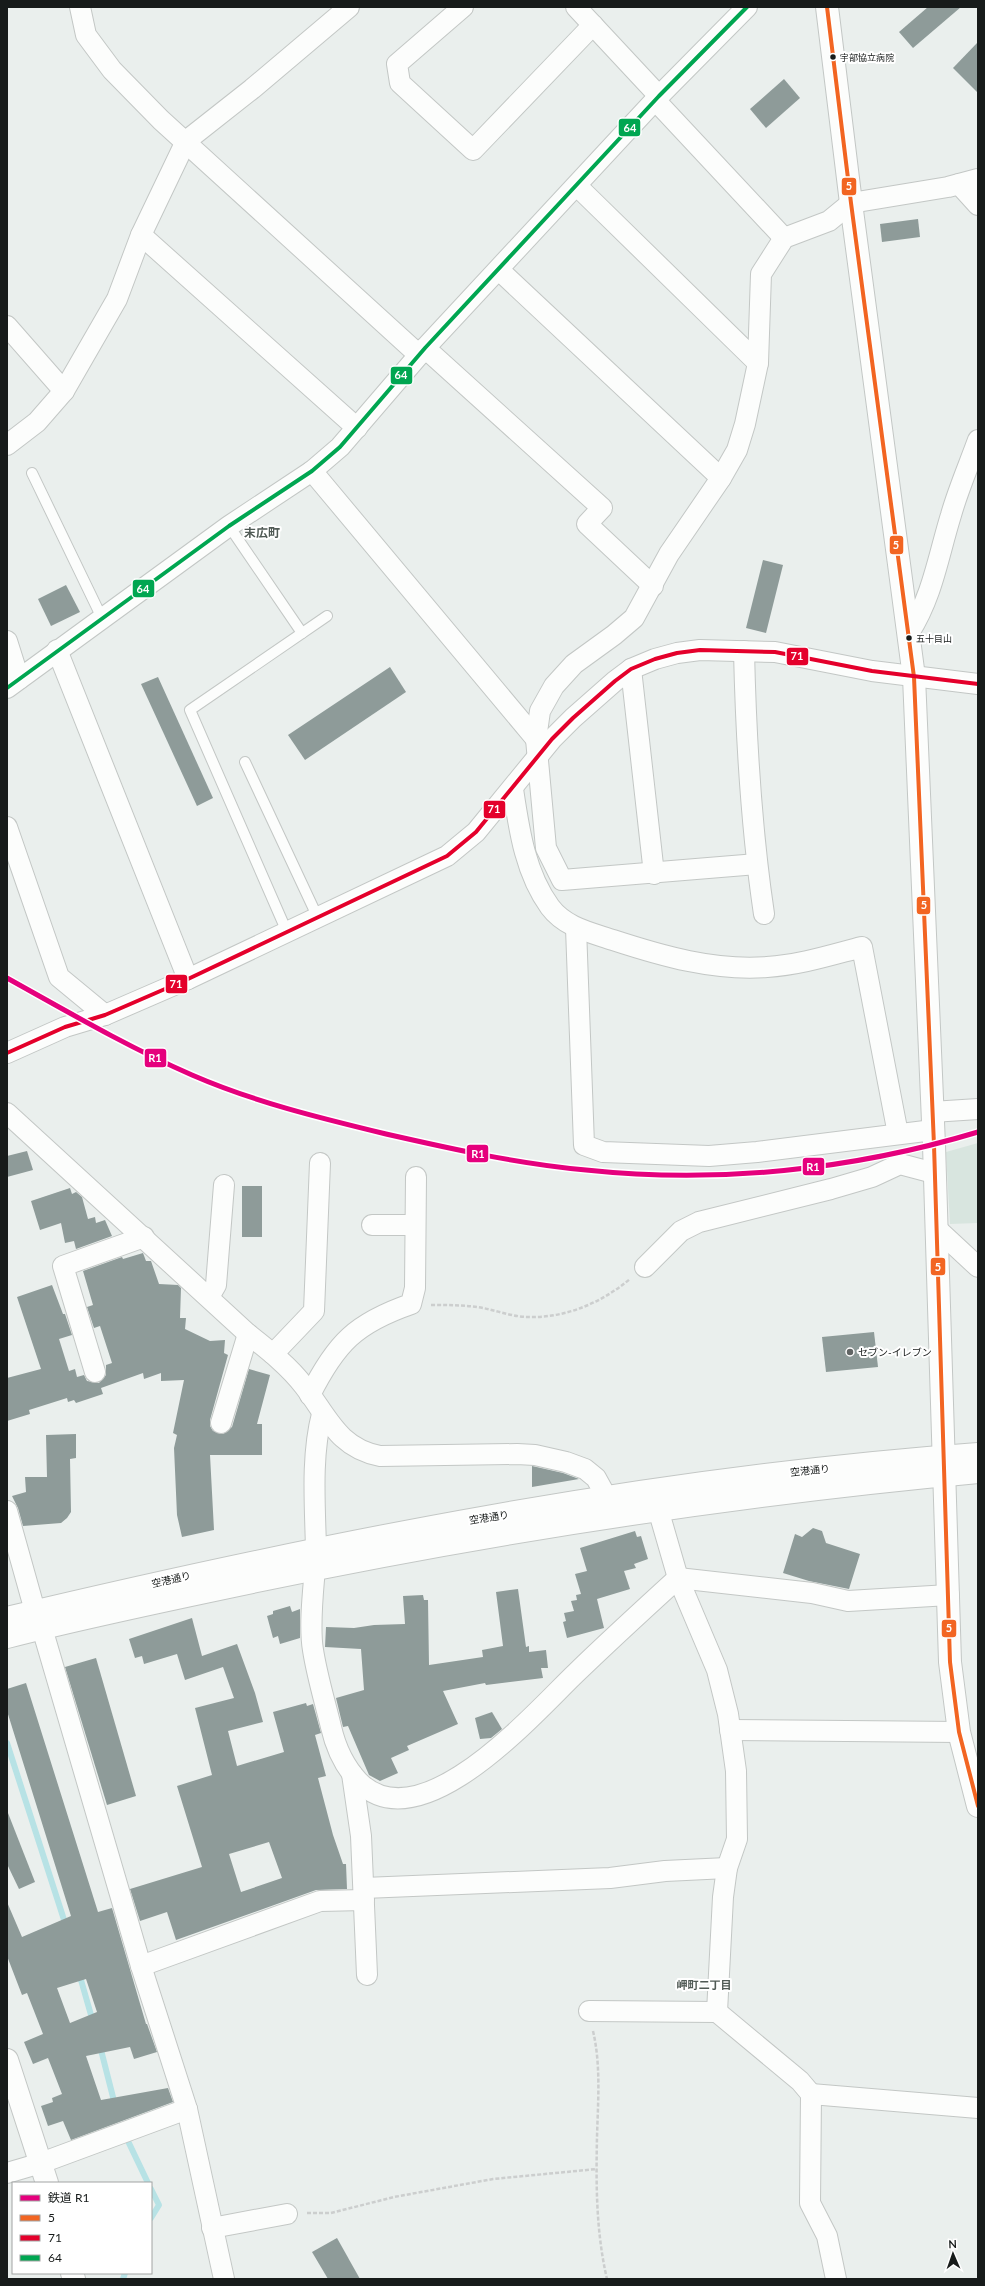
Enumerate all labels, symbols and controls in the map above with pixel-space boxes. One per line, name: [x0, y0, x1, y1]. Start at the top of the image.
marker: 宇部協立病院: [828, 52, 838, 62]
place label: 宇部協立病院: [840, 52, 894, 63]
line badge: 64: [618, 118, 641, 137]
text: 64: [624, 121, 637, 134]
line badge: 5: [841, 177, 857, 196]
text: 5: [846, 179, 852, 192]
line badge: 64: [390, 366, 413, 385]
text: 64: [395, 368, 408, 381]
district label: 末広町: [244, 525, 280, 540]
line badge: 5: [889, 535, 904, 555]
text: 5: [893, 538, 899, 551]
line badge: 64: [132, 579, 155, 598]
text: 64: [137, 582, 150, 595]
marker: 五十目山: [904, 633, 914, 643]
place label: 五十目山: [916, 633, 952, 644]
line badge: 71: [786, 647, 809, 666]
text: 71: [791, 649, 803, 662]
line badge: 71: [483, 800, 506, 819]
text: 71: [488, 802, 500, 815]
line badge: 5: [916, 896, 931, 915]
text: 5: [921, 898, 927, 911]
line badge: 71: [165, 974, 188, 994]
text: 71: [170, 977, 182, 990]
line badge: R1: [144, 1048, 167, 1068]
text: R1: [148, 1051, 162, 1064]
line badge: R1: [466, 1144, 489, 1163]
text: R1: [471, 1147, 485, 1160]
line badge: R1: [802, 1157, 825, 1176]
text: R1: [806, 1160, 820, 1173]
line badge: 5: [930, 1257, 946, 1276]
text: 5: [935, 1260, 941, 1273]
place label: セブン-イレブン: [858, 1346, 932, 1358]
marker: セブン-イレブン: [845, 1347, 855, 1357]
street label: 空港通り: [789, 1462, 831, 1478]
street label: 空港通り: [468, 1508, 510, 1526]
street label: 空港通り: [150, 1569, 192, 1589]
line badge: 5: [941, 1619, 957, 1638]
text: 5: [946, 1621, 952, 1634]
district label: 岬町二丁目: [677, 1978, 732, 1991]
legend: [12, 2182, 152, 2274]
text: 鉄道 R1: [48, 2190, 90, 2205]
text: 5: [48, 2210, 55, 2225]
text: 71: [48, 2230, 62, 2245]
north arrow: [933, 2234, 973, 2274]
text: N: [948, 2237, 957, 2250]
text: 64: [48, 2250, 62, 2265]

